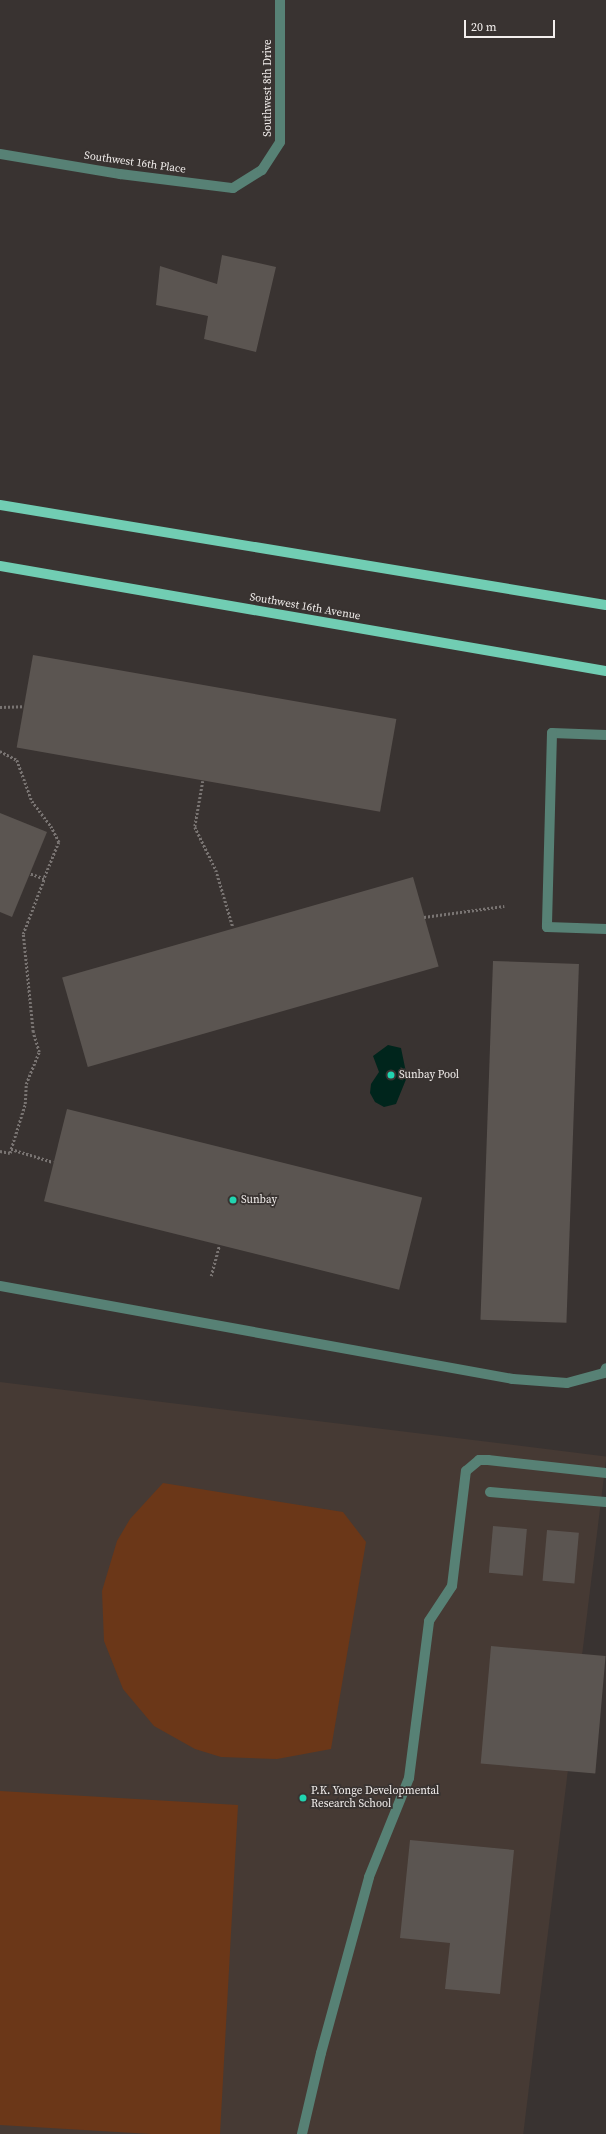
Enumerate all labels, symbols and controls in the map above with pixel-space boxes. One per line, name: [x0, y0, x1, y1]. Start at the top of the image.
scale bar: [466, 12, 557, 38]
text: 20 m: [471, 19, 497, 35]
street label: Southwest 8th Drive: [261, 39, 275, 137]
street label: Southwest 16th Place: [83, 149, 187, 177]
street label: Southwest 16th Avenue: [249, 591, 361, 623]
place label: Sunbay Pool: [399, 1068, 459, 1082]
marker: Sunbay Pool: [386, 1070, 396, 1080]
place label: Sunbay: [241, 1193, 277, 1207]
marker: Sunbay: [228, 1195, 238, 1205]
place label: P.K. Yonge Developmental Research School: [311, 1785, 440, 1811]
marker: P.K. Yonge Developmental Research School: [298, 1793, 308, 1803]

